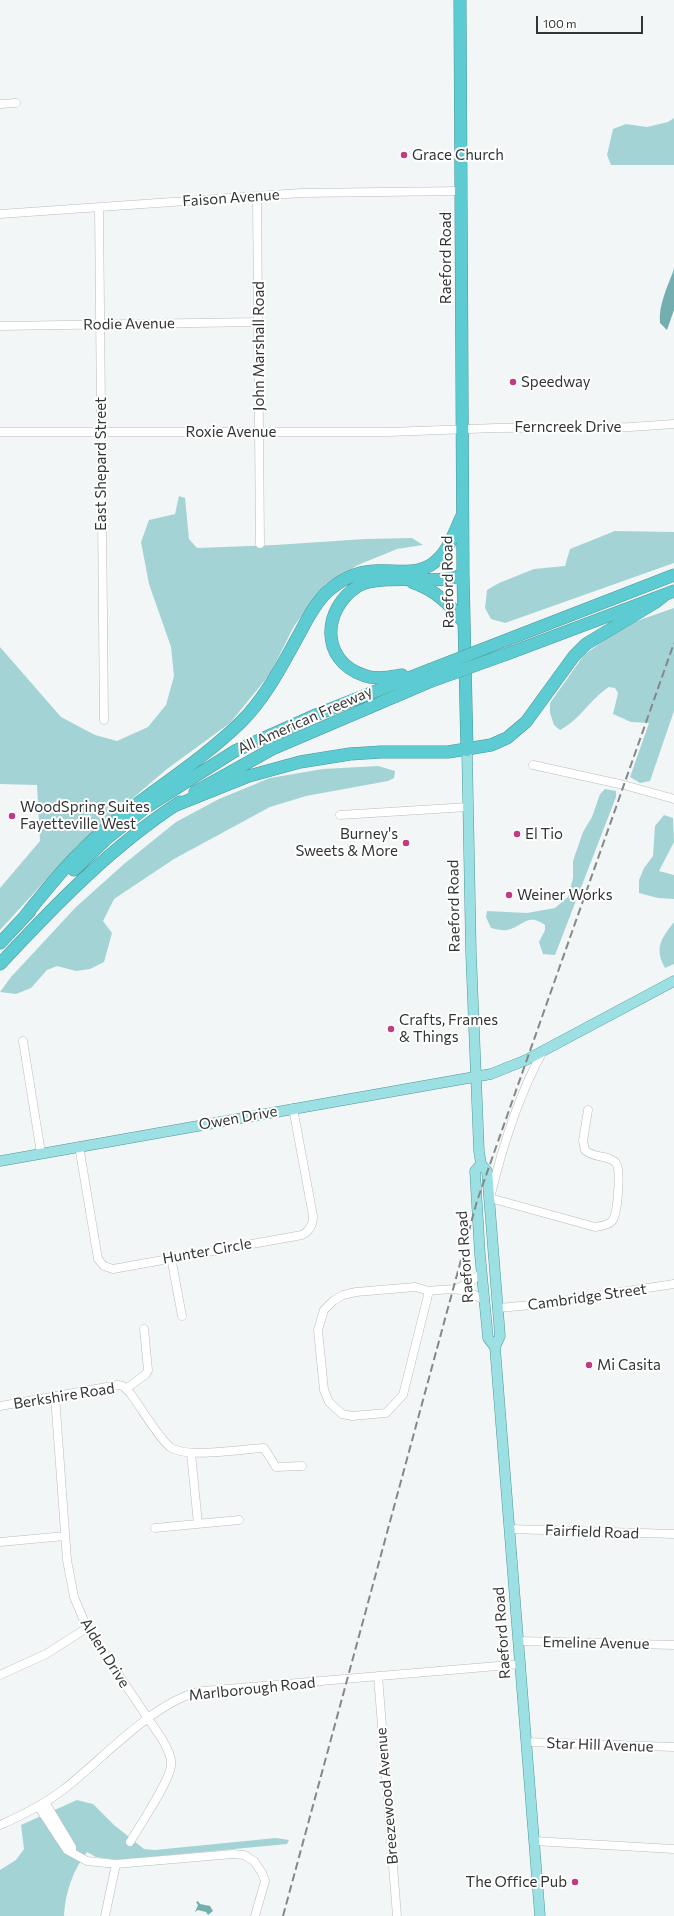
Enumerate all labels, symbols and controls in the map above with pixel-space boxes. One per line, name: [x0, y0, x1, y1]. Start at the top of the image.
scale bar: [538, 8, 645, 34]
text: 100 m: [543, 16, 577, 30]
place label: Grace Church: [412, 146, 504, 164]
marker: Grace Church: [399, 150, 409, 160]
street label: Faison Avenue: [182, 186, 280, 210]
street label: Raeford Road: [437, 212, 455, 304]
street label: John Marshall Road: [250, 281, 268, 411]
street label: Rodie Avenue: [83, 314, 175, 334]
place label: Speedway: [521, 373, 590, 391]
marker: Speedway: [508, 377, 518, 387]
street label: East Shepard Street: [92, 397, 110, 531]
street label: Ferncreek Drive: [515, 418, 621, 436]
street label: Roxie Avenue: [186, 423, 276, 441]
street label: Raeford Road: [438, 536, 458, 628]
street label: All American Freeway: [235, 682, 375, 758]
place label: WoodSpring Suites Fayetteville West: [20, 798, 150, 833]
marker: WoodSpring Suites Fayetteville West: [7, 811, 17, 821]
place label: Burney's Sweets & More: [295, 825, 398, 860]
place label: El Tio: [525, 825, 563, 843]
marker: El Tio: [512, 829, 522, 839]
marker: Burney's Sweets & More: [401, 838, 411, 848]
street label: Raeford Road: [444, 860, 464, 952]
place label: Weiner Works: [517, 886, 613, 904]
marker: Weiner Works: [504, 890, 514, 900]
place label: Crafts, Frames & Things: [399, 1011, 498, 1046]
marker: Crafts, Frames & Things: [386, 1024, 396, 1034]
street label: Owen Drive: [197, 1102, 279, 1134]
street label: Raeford Road: [453, 1210, 477, 1304]
street label: Hunter Circle: [161, 1234, 253, 1268]
street label: Cambridge Street: [526, 1280, 648, 1314]
place label: Mi Casita: [597, 1356, 661, 1374]
marker: Mi Casita: [584, 1360, 594, 1370]
street label: Berkshire Road: [12, 1379, 116, 1413]
street label: Fairfield Road: [545, 1521, 639, 1543]
street label: Raeford Road: [490, 1586, 514, 1680]
street label: Alden Drive: [77, 1615, 133, 1691]
street label: Emeline Avenue: [542, 1633, 650, 1653]
street label: Marlborough Road: [188, 1673, 316, 1705]
street label: Breezewood Avenue: [372, 1727, 402, 1865]
street label: Star Hill Avenue: [546, 1734, 654, 1756]
place label: The Office Pub: [466, 1873, 567, 1891]
marker: The Office Pub: [570, 1877, 580, 1887]

